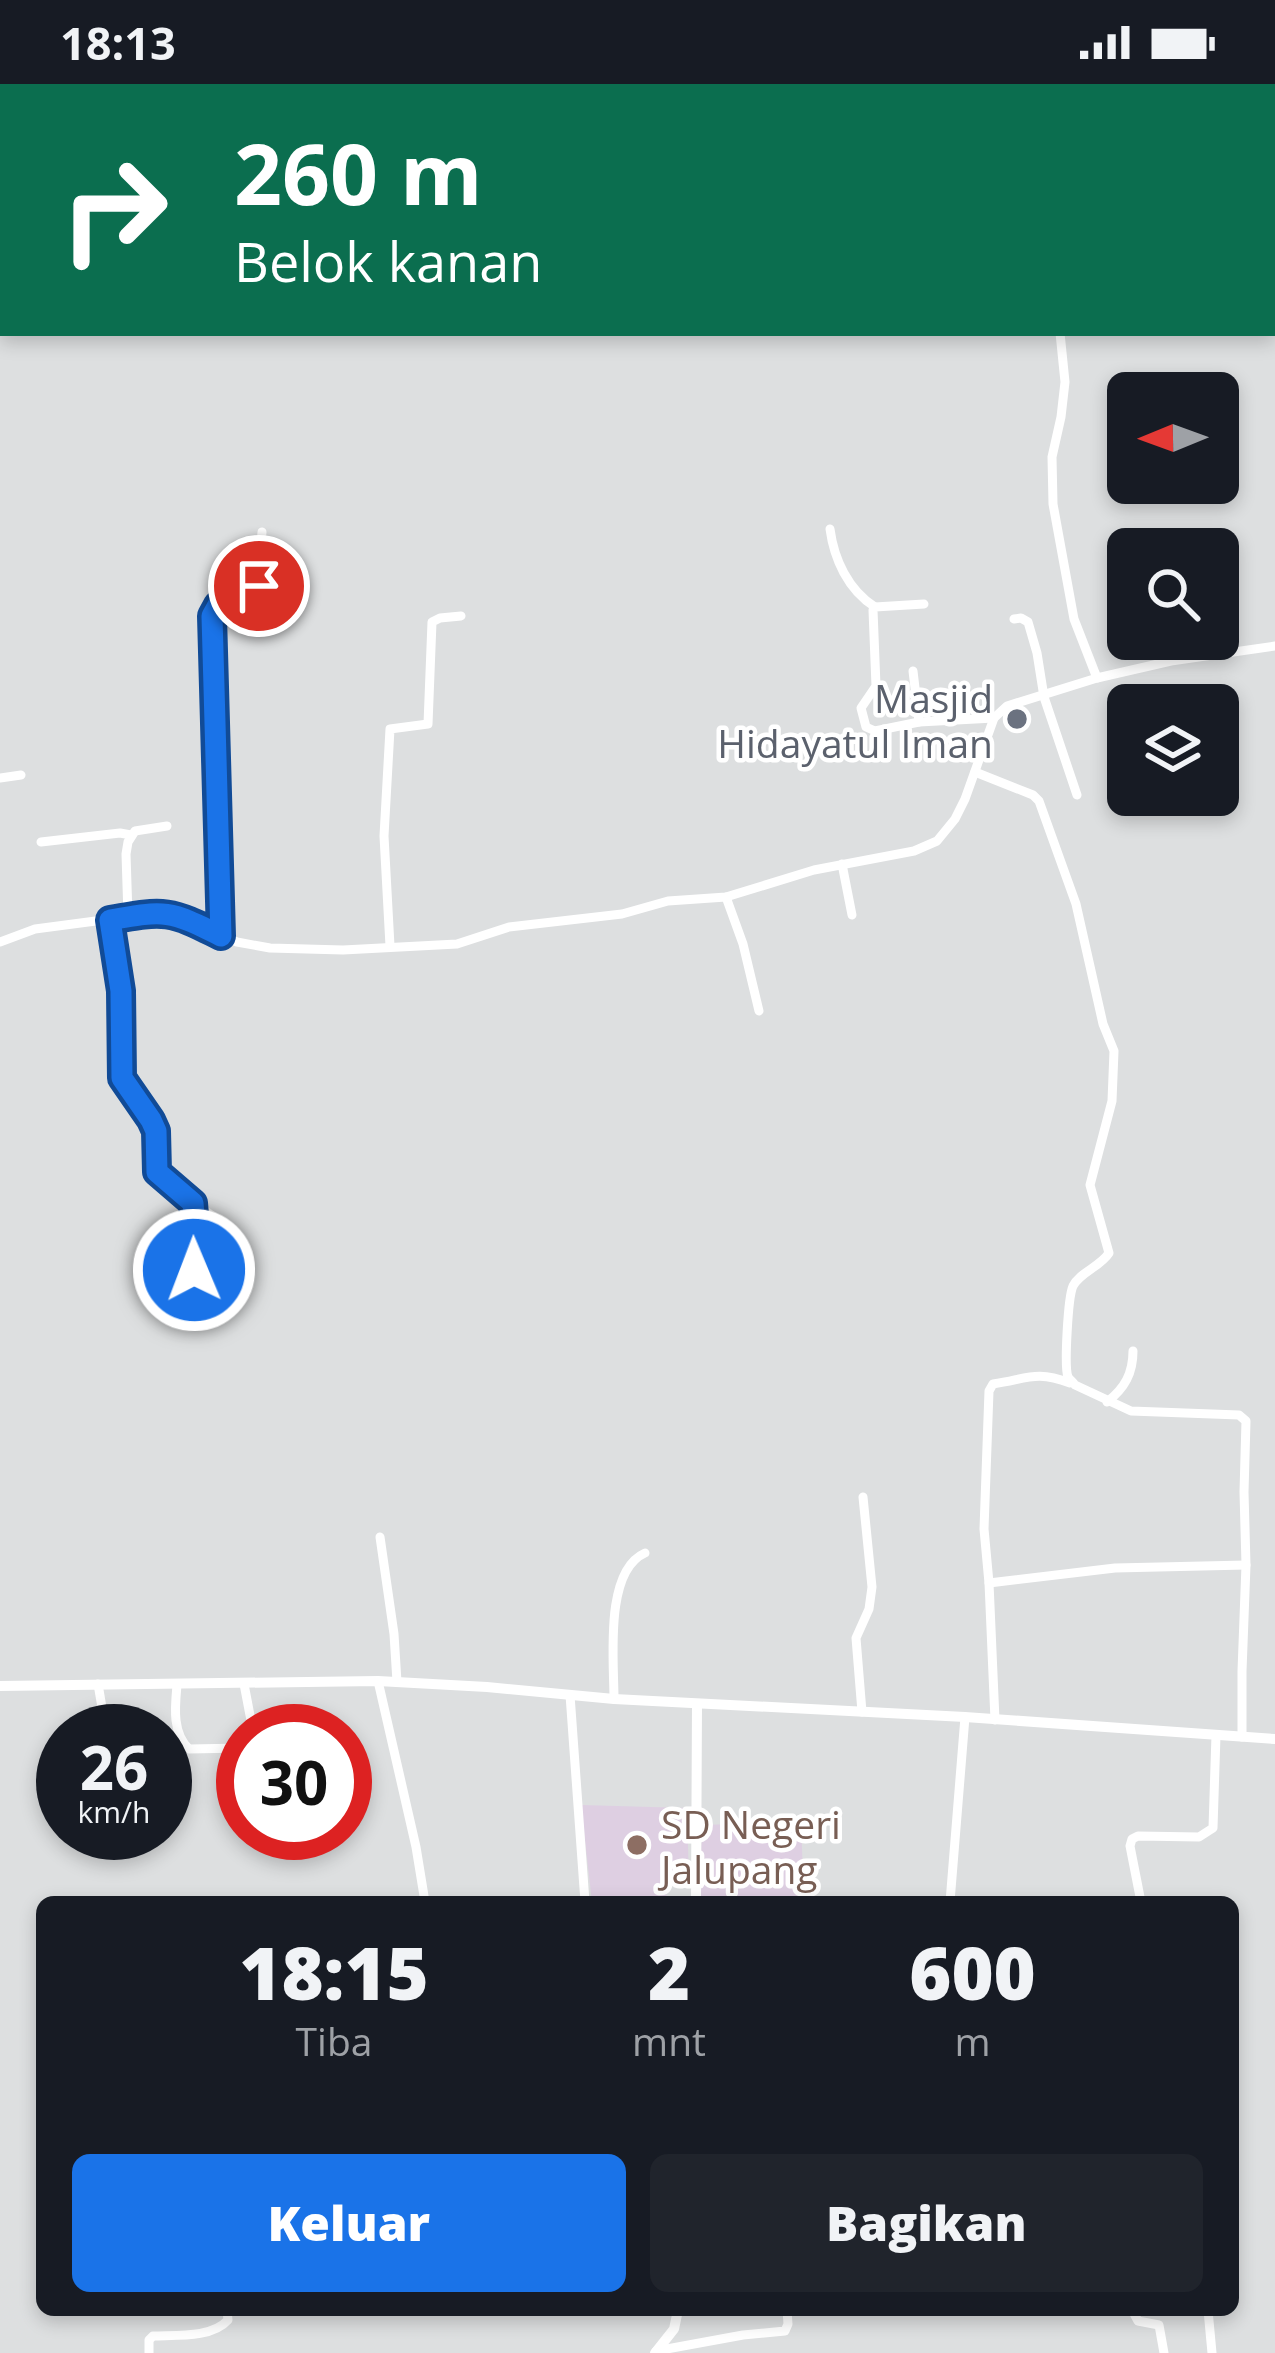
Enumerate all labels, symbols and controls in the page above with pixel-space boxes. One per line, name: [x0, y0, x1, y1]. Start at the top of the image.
text: 18:13: [60, 12, 176, 73]
text: 260 m: [234, 115, 482, 230]
icon: right: [36, 132, 192, 288]
text: Belok kanan: [234, 224, 542, 298]
north arrow: [1107, 372, 1239, 504]
map controls: [1107, 372, 1239, 816]
button: search: [1107, 528, 1239, 660]
pin: [208, 535, 310, 637]
icon: arrive: [226, 553, 292, 619]
place label: Masjid Hidayatul Iman: [717, 671, 993, 769]
button: layers: [1107, 684, 1239, 816]
marker: Masjid Hidayatul Iman: [1004, 706, 1030, 732]
position arrow: [131, 1207, 257, 1333]
speed limit sign: 30: [216, 1704, 372, 1860]
text: 26: [80, 1726, 148, 1808]
text: km/h: [78, 1791, 150, 1832]
place label: SD Negeri Jalupang: [657, 1797, 841, 1895]
marker: SD Negeri Jalupang: [624, 1832, 650, 1858]
text: 18:15: [239, 1923, 429, 2021]
text: 2: [648, 1923, 690, 2021]
text: 600: [909, 1923, 1036, 2021]
text: Tiba: [296, 2014, 372, 2067]
text: mnt: [632, 2014, 706, 2067]
text: m: [954, 2014, 991, 2067]
button: Keluar: [72, 2154, 626, 2292]
button: Bagikan: [650, 2154, 1203, 2292]

